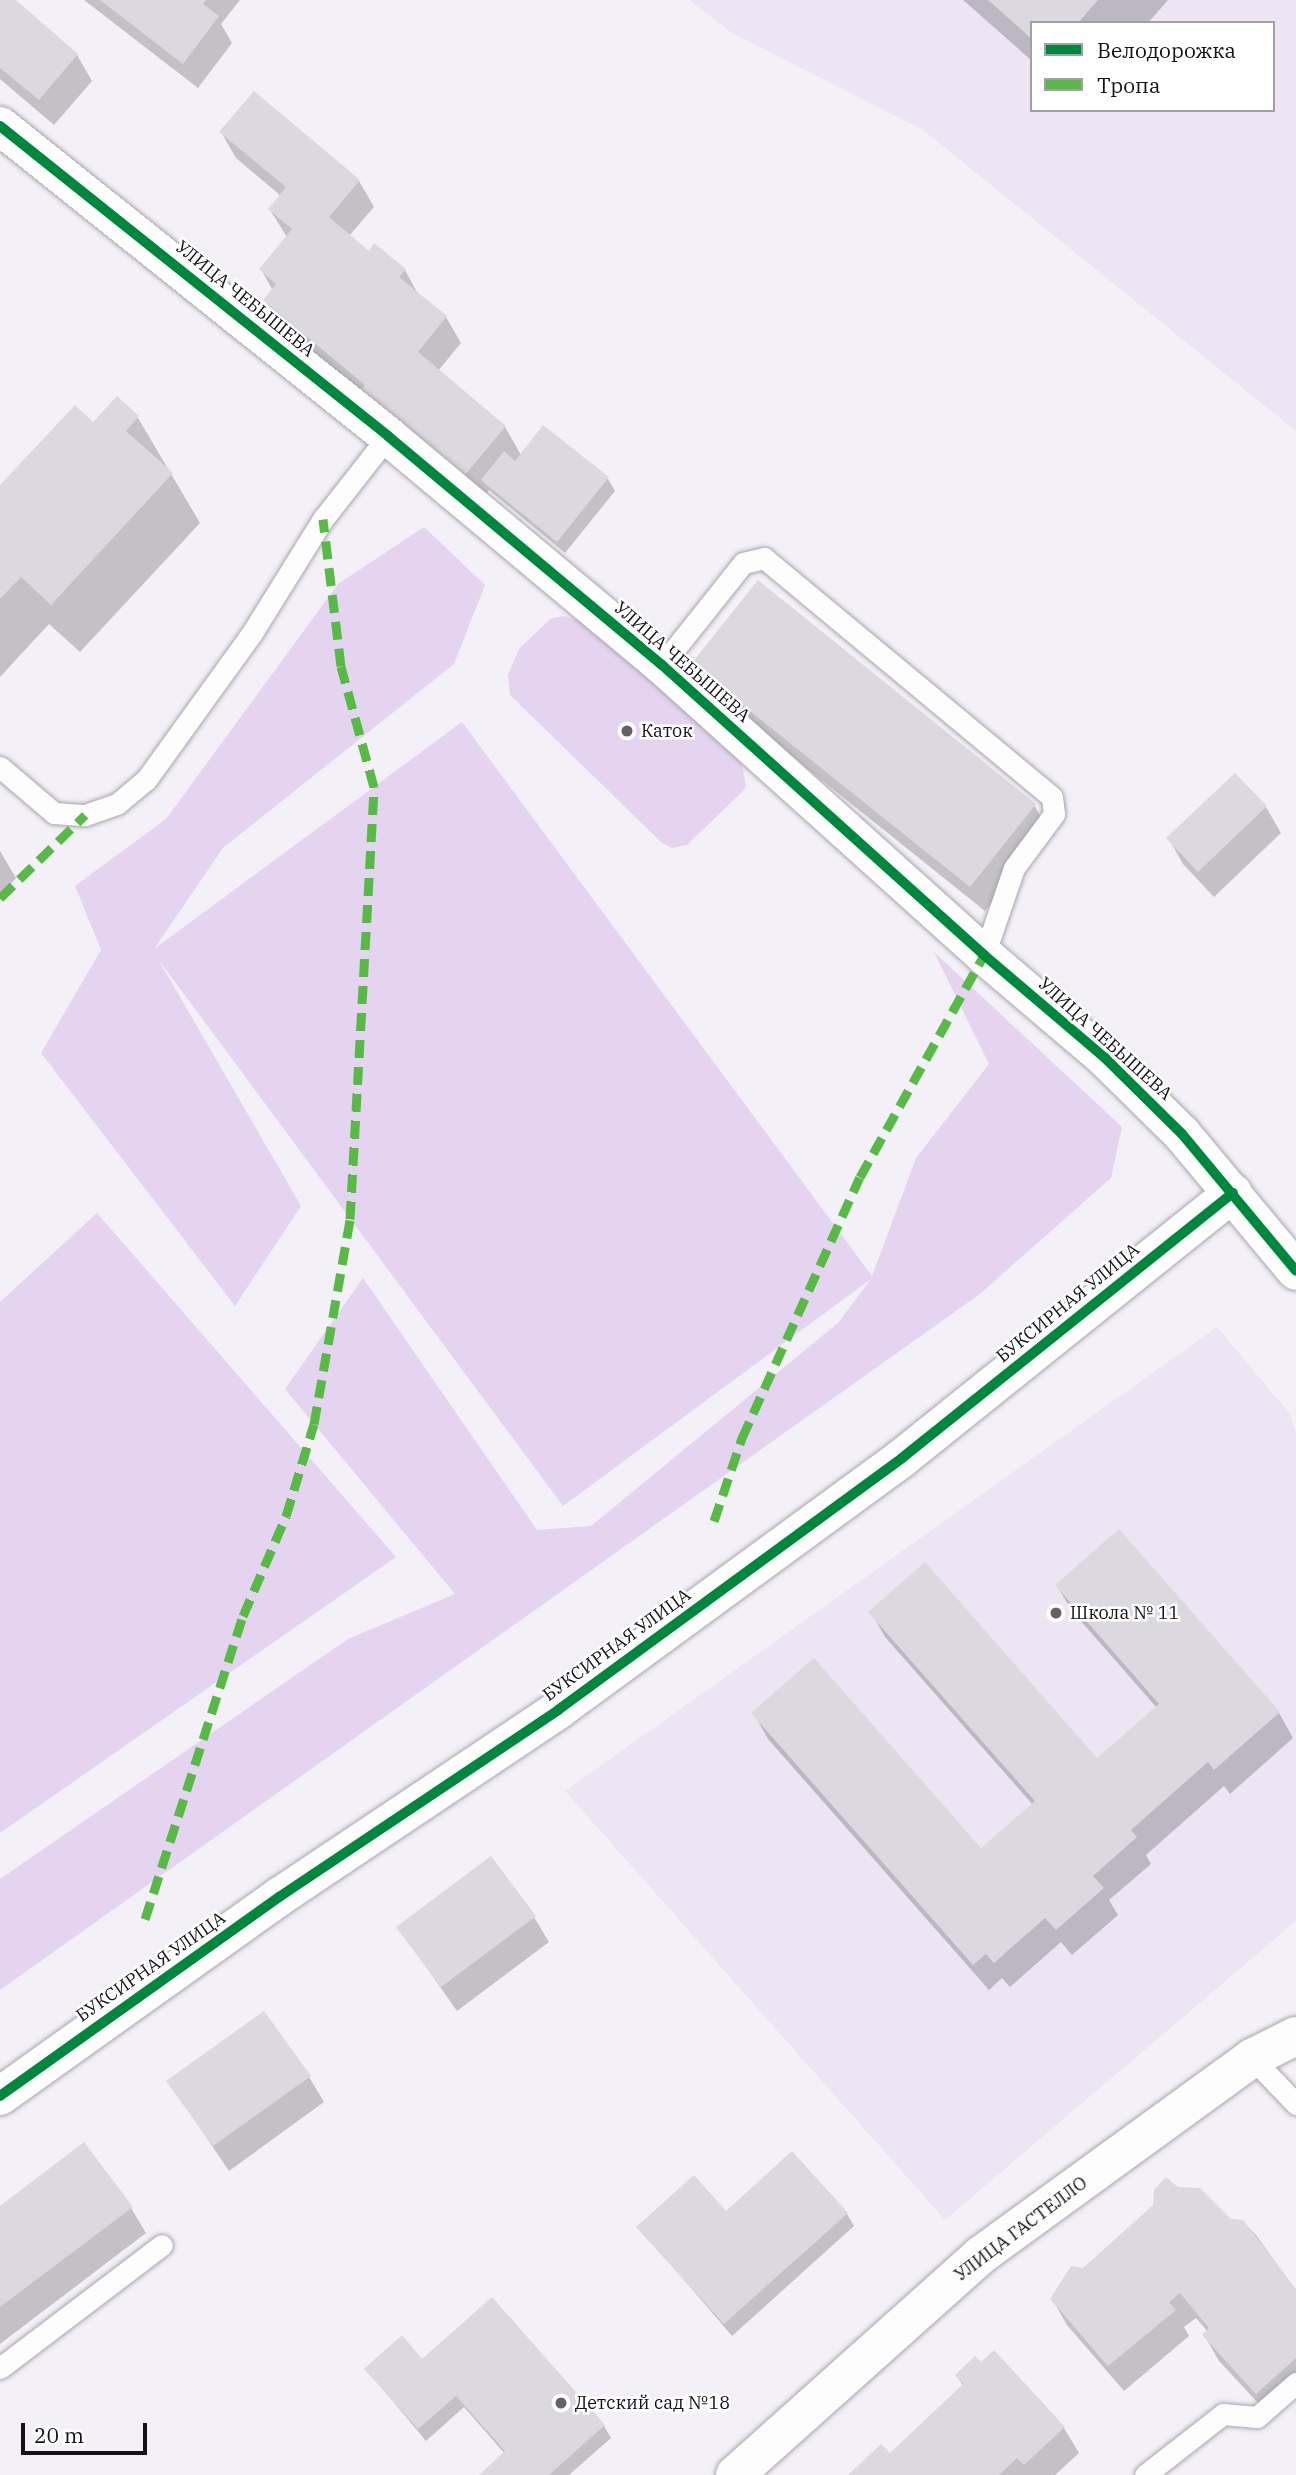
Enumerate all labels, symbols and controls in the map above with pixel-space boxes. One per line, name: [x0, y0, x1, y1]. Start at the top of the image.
legend: [1030, 21, 1275, 112]
text: Велодорожка: [1097, 36, 1236, 64]
text: Тропа: [1097, 71, 1160, 99]
street label: УЛИЦА ЧЕБЫШЕВА: [171, 236, 319, 362]
street label: УЛИЦА ЧЕБЫШЕВА: [610, 597, 754, 727]
place label: Каток: [641, 720, 693, 742]
marker: Каток: [619, 723, 635, 739]
street label: УЛИЦА ЧЕБЫШЕВА: [1033, 973, 1177, 1105]
street label: БУКСИРНАЯ УЛИЦА: [992, 1239, 1144, 1367]
street label: БУКСИРНАЯ УЛИЦА: [539, 1584, 695, 1706]
place label: Школа № 11: [1070, 1602, 1179, 1624]
marker: Школа № 11: [1048, 1605, 1064, 1621]
street label: БУКСИРНАЯ УЛИЦА: [72, 1907, 230, 2027]
street label: УЛИЦА ГАСТЕЛЛО: [950, 2172, 1092, 2286]
place label: Детский сад №18: [575, 2392, 730, 2414]
marker: Детский сад №18: [553, 2395, 569, 2411]
scale bar: [24, 2408, 150, 2452]
text: 20 m: [34, 2421, 84, 2449]

